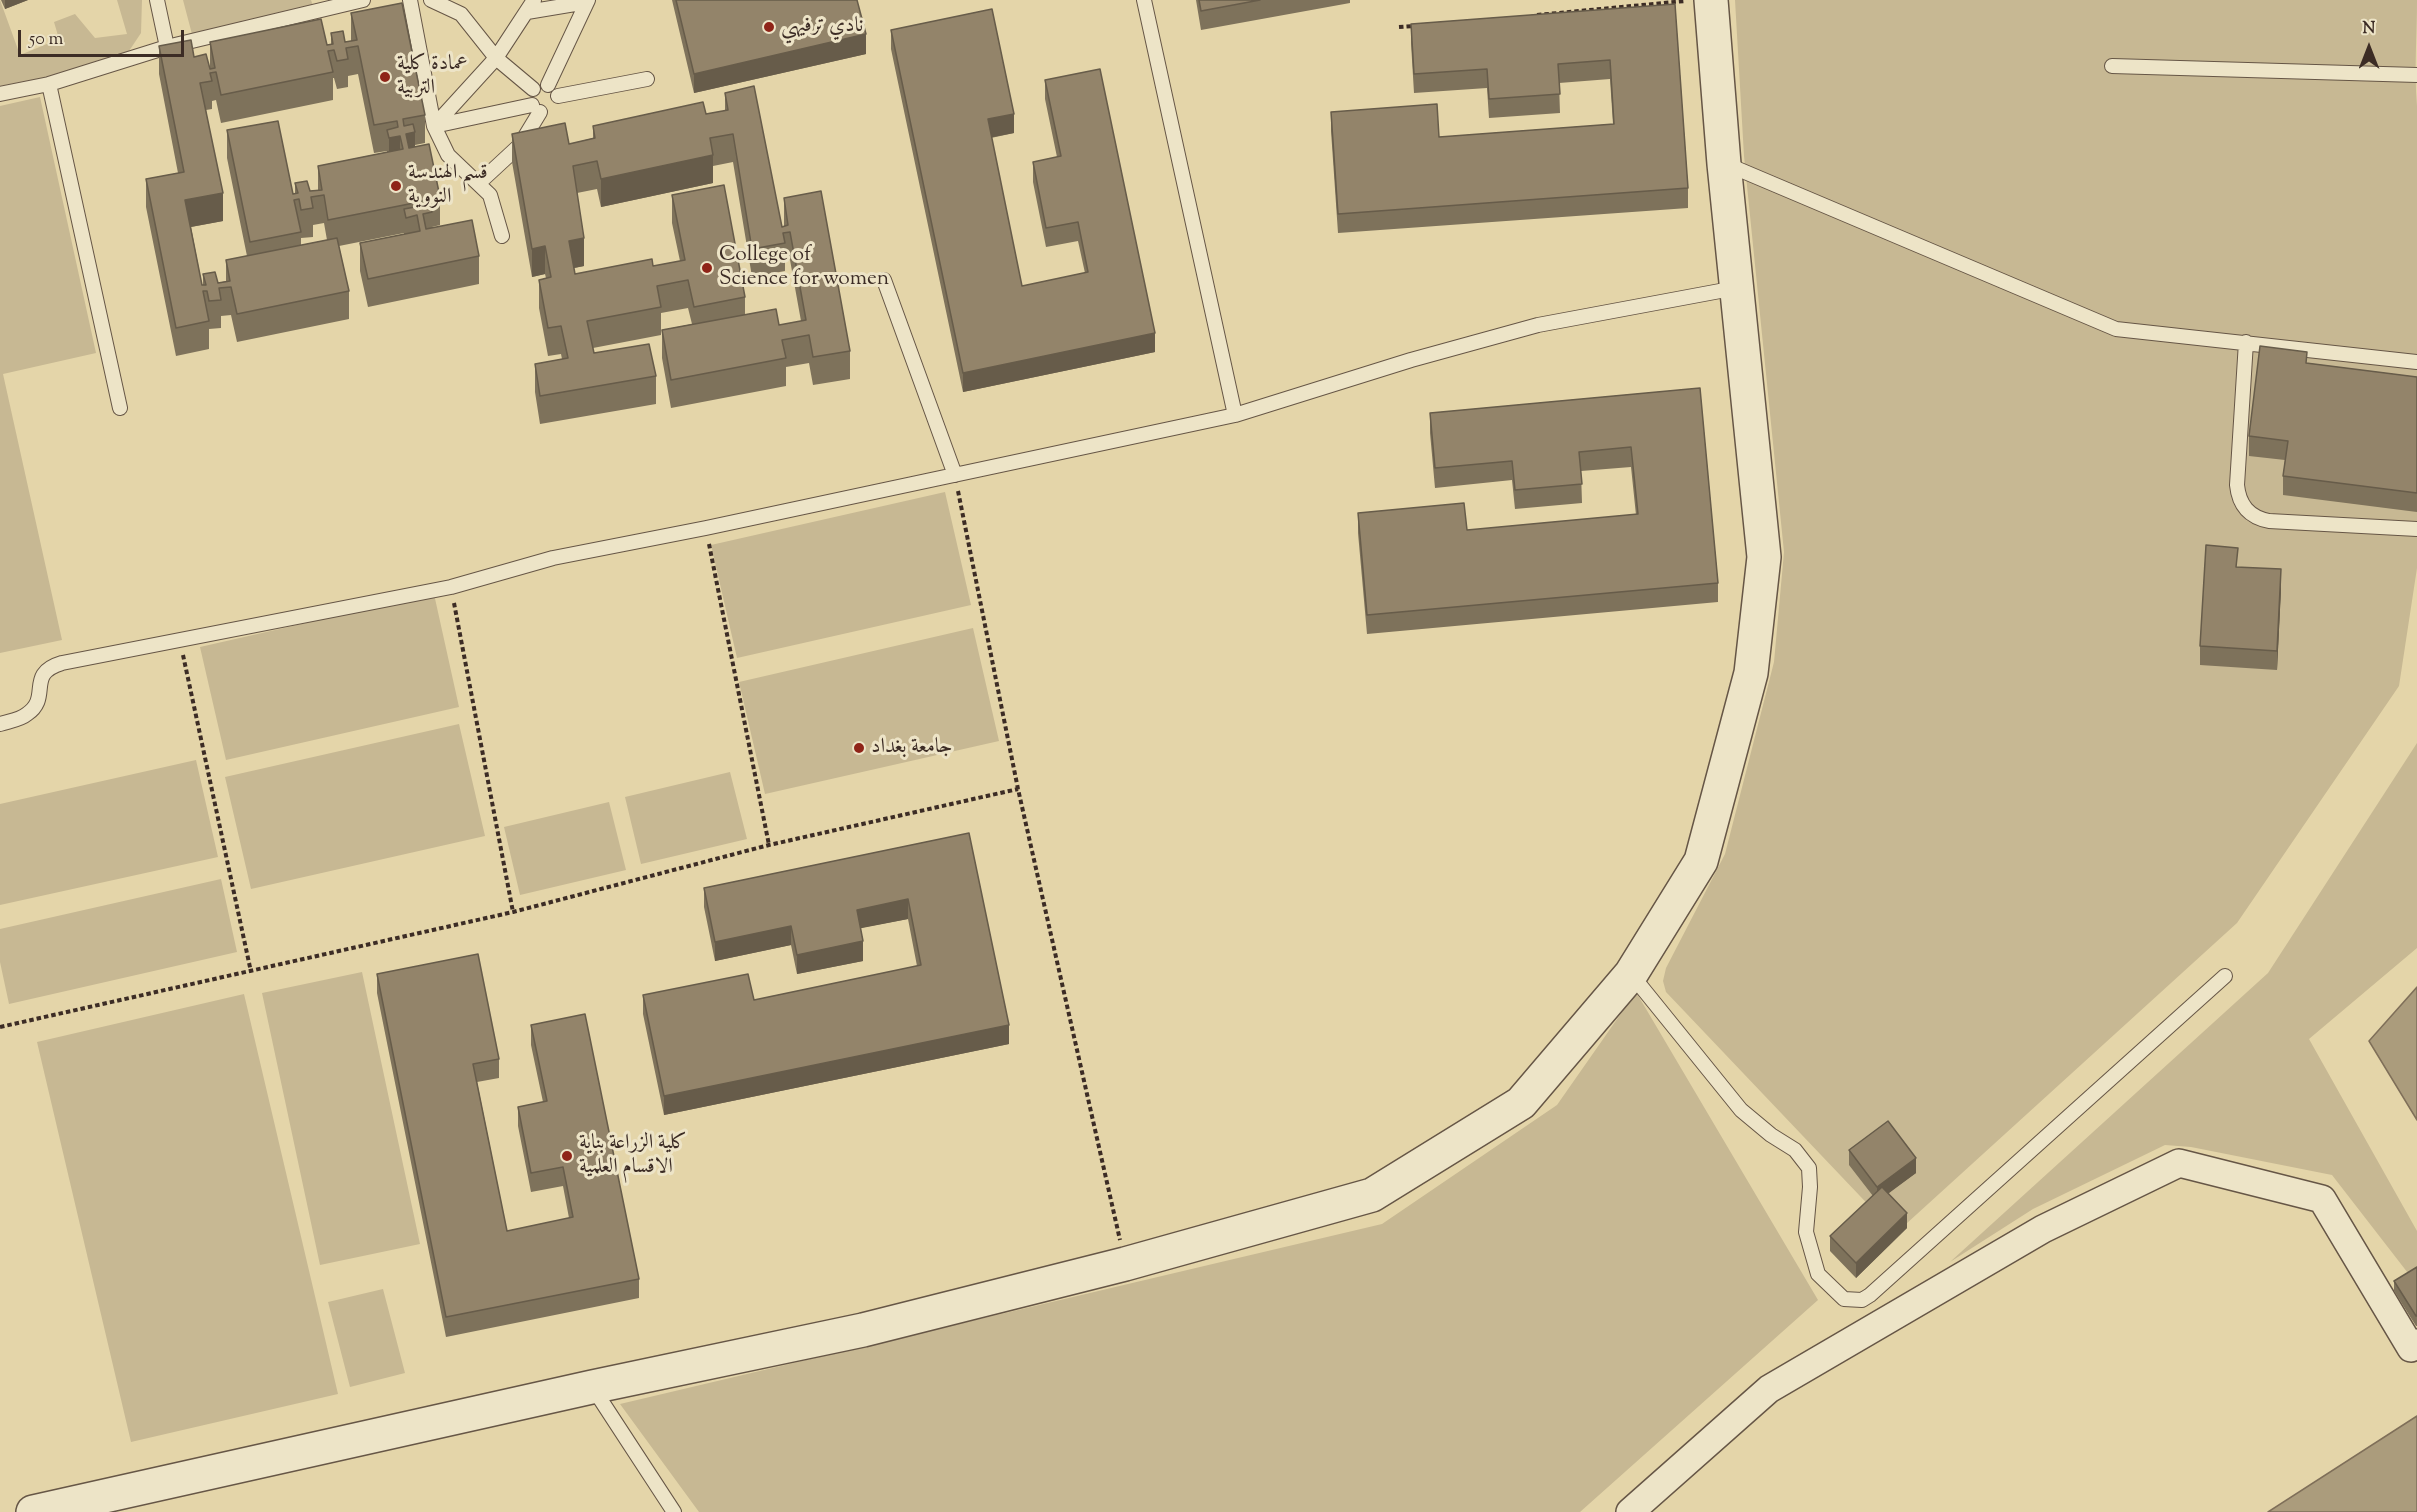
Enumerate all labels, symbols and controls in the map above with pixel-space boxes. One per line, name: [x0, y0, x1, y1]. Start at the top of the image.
place label: نادي ترفيهي: [781, 14, 863, 40]
scale bar: [21, 18, 188, 56]
north arrow: [2339, 18, 2399, 78]
text: N: [2363, 18, 2375, 41]
marker: نادي ترفيهي: [762, 20, 776, 34]
text: 50 m: [29, 27, 63, 53]
place label: عمادة كلية التربية: [397, 52, 468, 102]
marker: عمادة كلية التربية: [378, 70, 392, 84]
place label: قسم الهندسة النووية: [408, 161, 488, 211]
marker: قسم الهندسة النووية: [389, 179, 403, 193]
place label: College of Science for women: [719, 243, 889, 293]
marker: College of Science for women: [700, 261, 714, 275]
place label: جامعة بغداد: [871, 735, 952, 761]
marker: جامعة بغداد: [852, 741, 866, 755]
place label: كلية الزراعة بناية الاقسام العلمية: [579, 1131, 687, 1181]
marker: كلية الزراعة بناية الاقسام العلمية: [560, 1149, 574, 1163]

